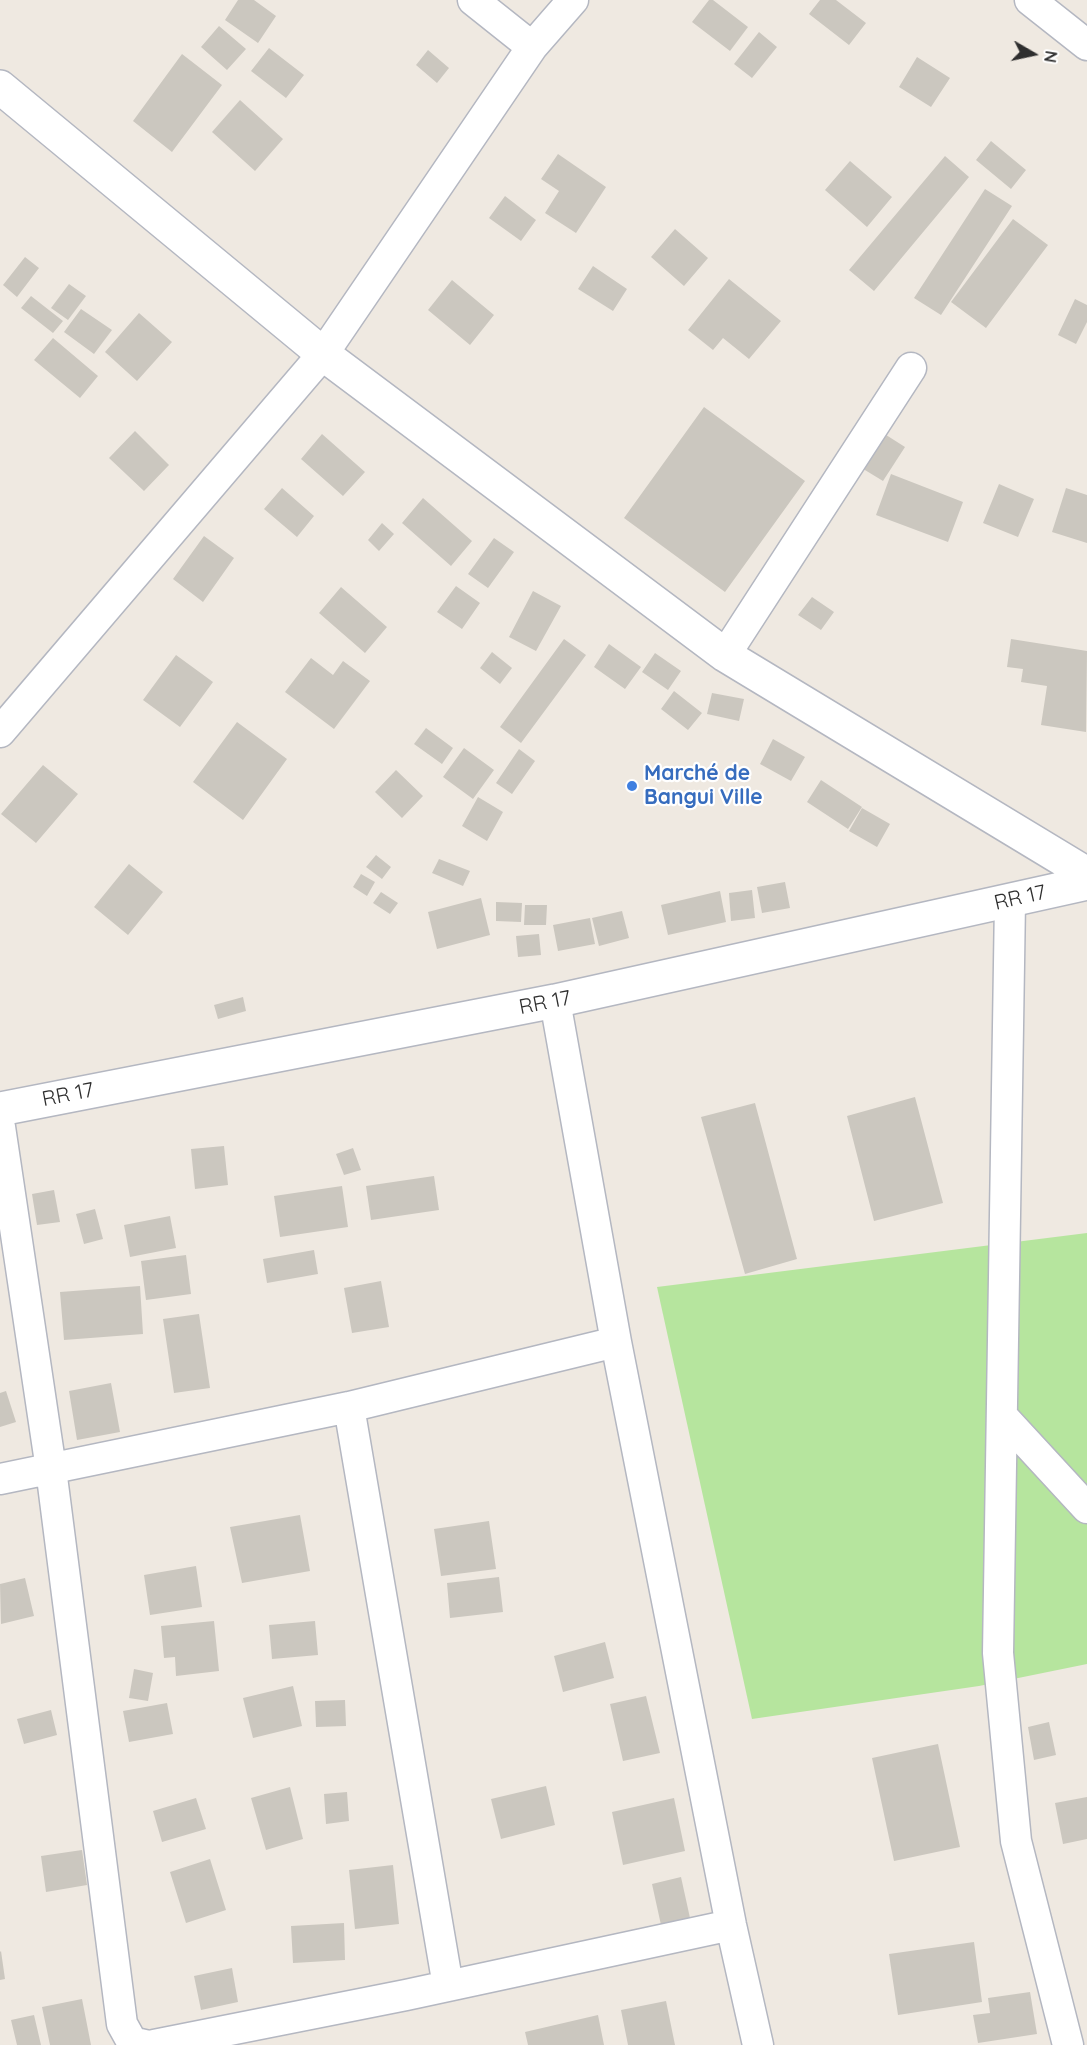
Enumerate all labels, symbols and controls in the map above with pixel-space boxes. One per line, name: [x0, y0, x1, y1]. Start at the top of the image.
north arrow: [1003, 24, 1063, 84]
text: N: [1040, 49, 1062, 64]
place label: Marché de Bangui Ville: [644, 761, 763, 811]
marker: Marché de Bangui Ville: [625, 779, 639, 793]
street label: RR 17: [992, 880, 1048, 916]
street label: RR 17: [517, 986, 573, 1020]
street label: RR 17: [40, 1078, 96, 1112]

